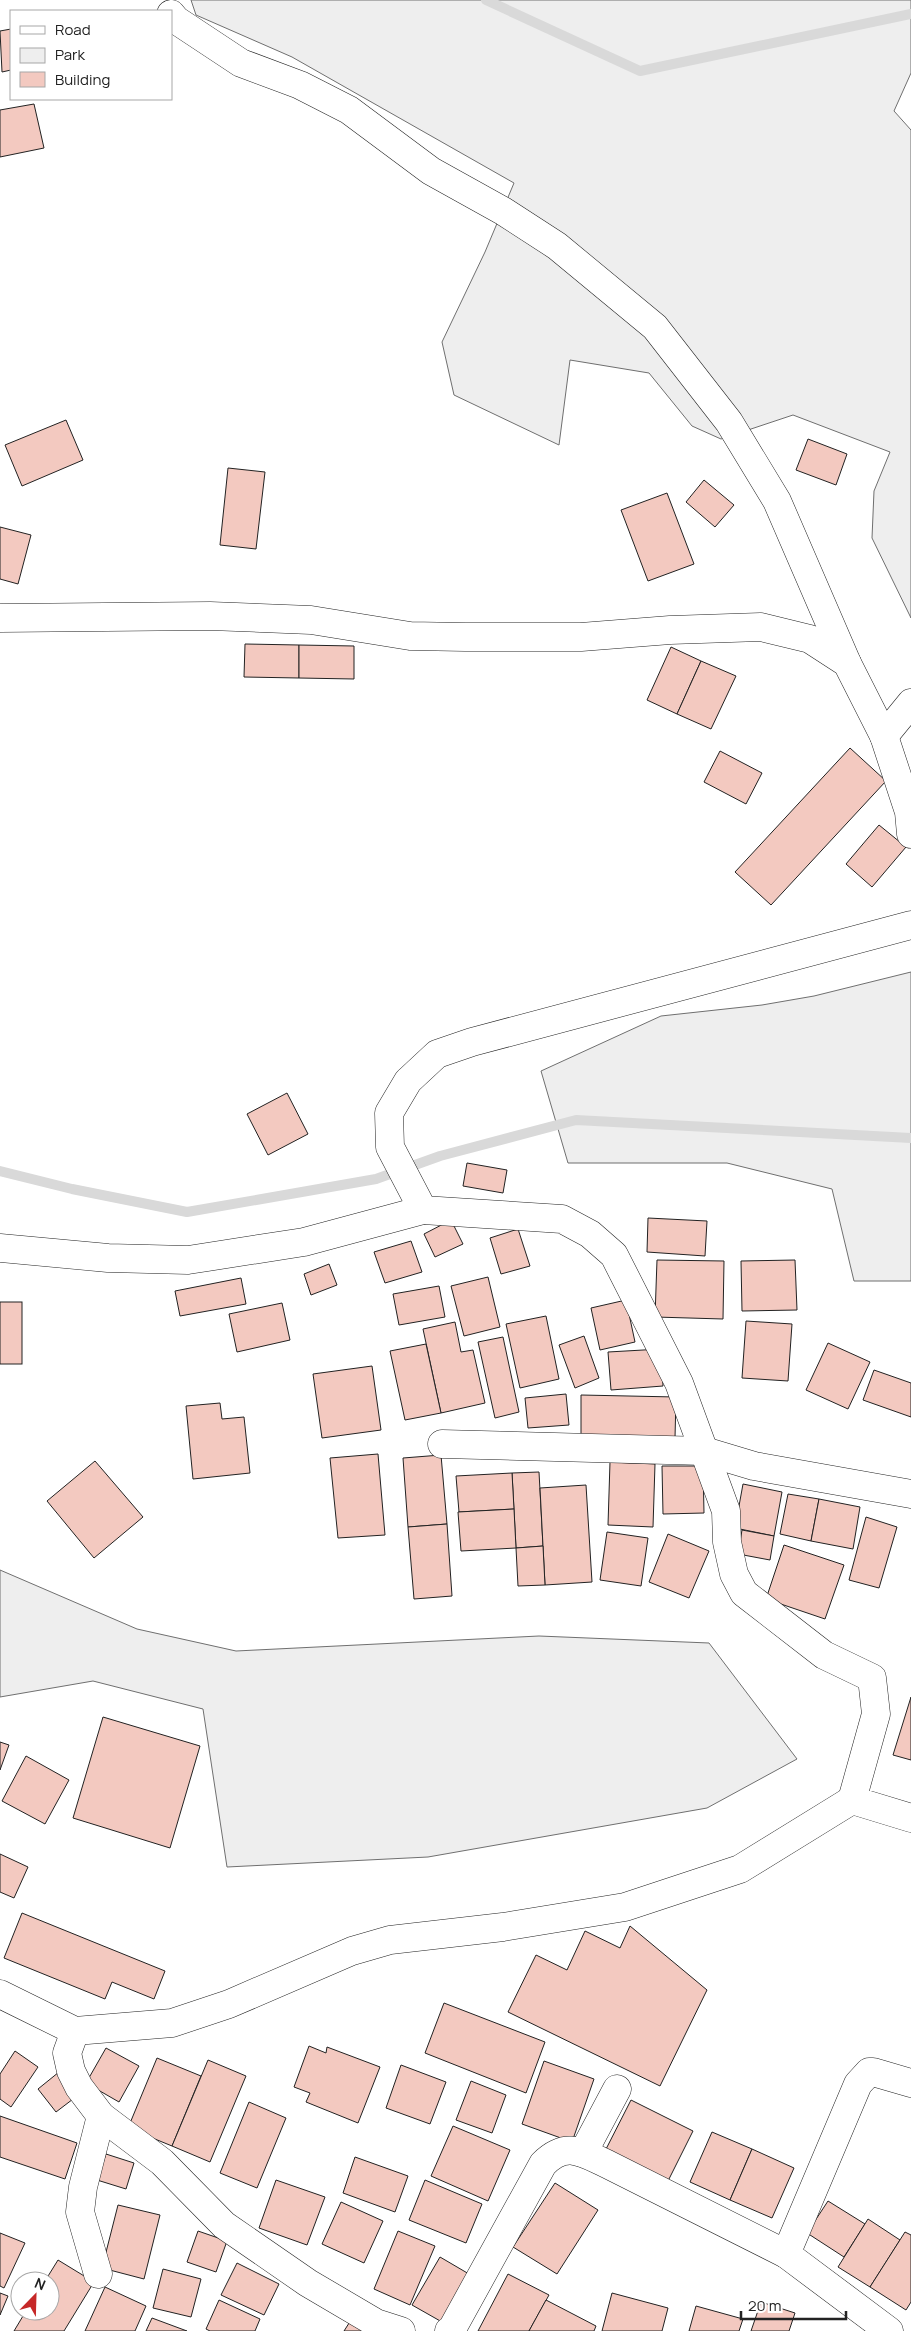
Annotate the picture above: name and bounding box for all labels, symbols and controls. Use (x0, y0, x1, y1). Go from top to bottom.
legend (10, 10, 172, 100)
text: Road (55, 19, 91, 40)
text: Park (55, 44, 85, 65)
text: Building (55, 69, 110, 90)
north arrow (10, 2271, 60, 2321)
text: N (32, 2273, 49, 2294)
scale bar (741, 2288, 846, 2320)
text: 20 m (748, 2295, 781, 2316)

